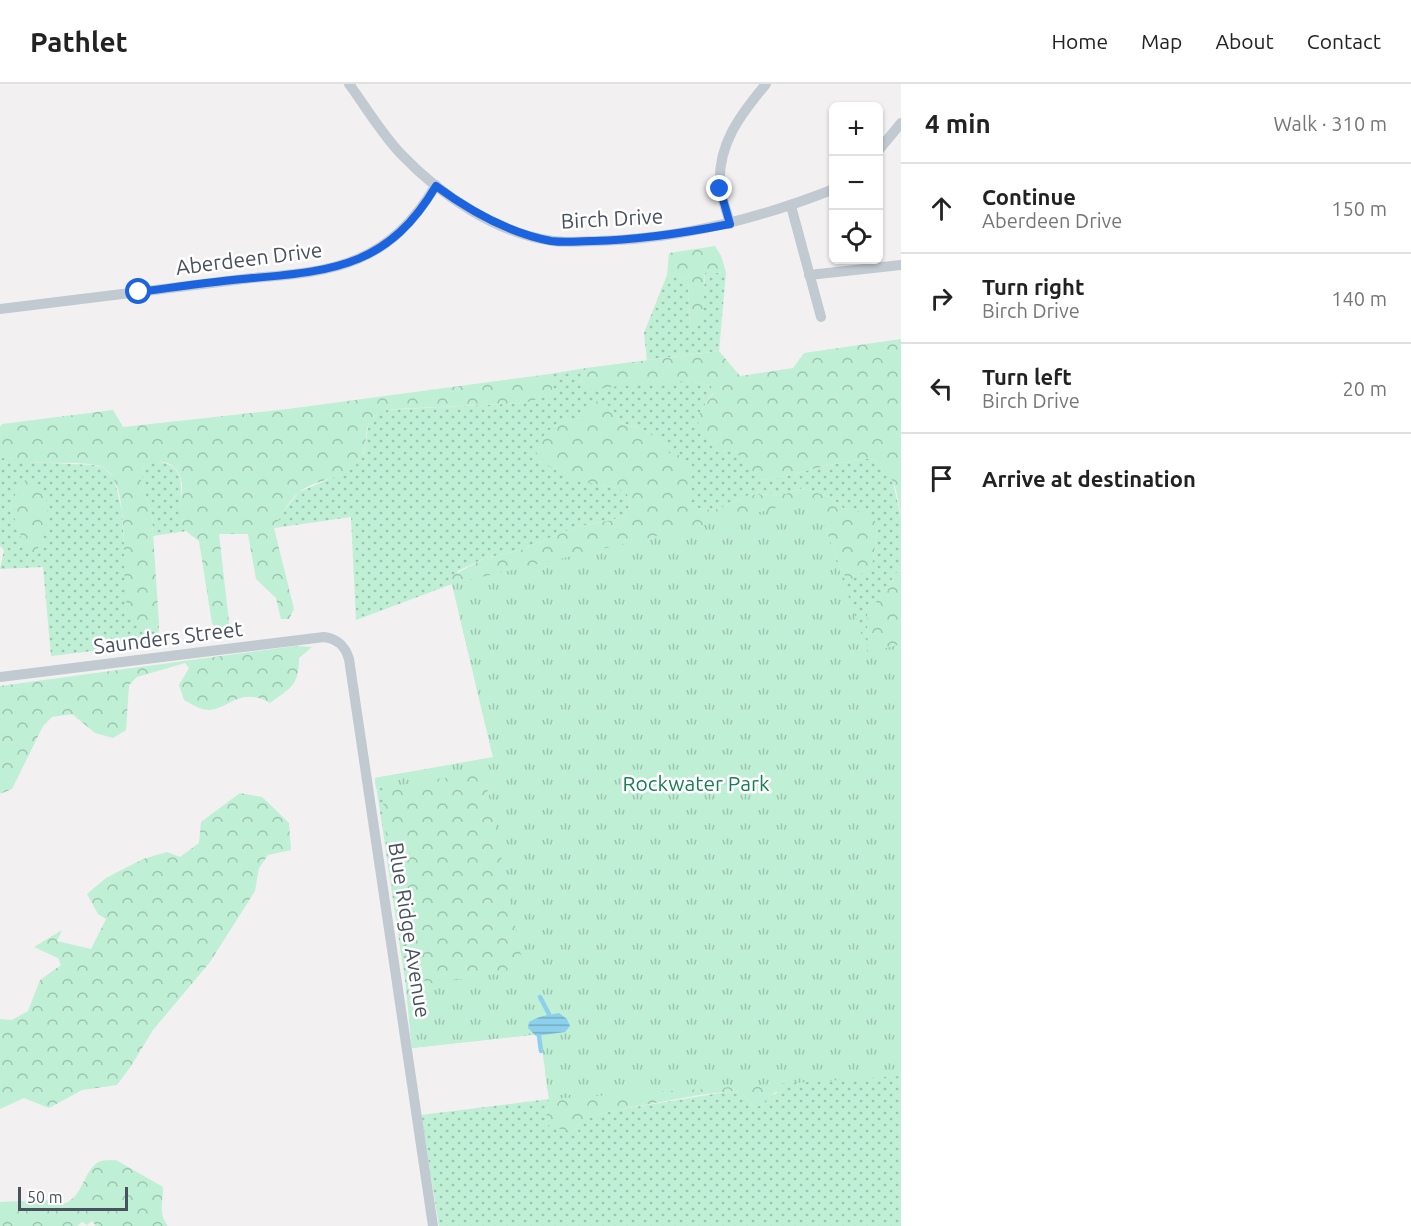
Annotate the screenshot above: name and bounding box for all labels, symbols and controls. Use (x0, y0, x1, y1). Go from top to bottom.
text: Pathlet (30, 26, 128, 57)
text: Home (1051, 29, 1108, 53)
text: Map (1141, 29, 1182, 53)
text: About (1215, 29, 1274, 53)
text: Contact (1307, 29, 1381, 53)
map controls (829, 102, 883, 264)
button: + (829, 102, 883, 156)
text: 4 min (925, 109, 991, 138)
text: Walk · 310 m (1274, 112, 1387, 135)
button: − (829, 156, 883, 210)
route end (706, 175, 732, 201)
text: Continue (982, 184, 1076, 209)
icon: ahead (925, 192, 958, 225)
text: 150 m (1331, 197, 1387, 220)
street label: Birch Drive (560, 203, 664, 233)
text: Aberdeen Drive (982, 209, 1122, 232)
button: locate (829, 210, 883, 264)
street label: Aberdeen Drive (174, 237, 324, 279)
text: Turn right (982, 274, 1084, 299)
route start (125, 278, 151, 304)
icon: right (925, 282, 958, 315)
text: 140 m (1331, 287, 1387, 310)
text: Birch Drive (982, 299, 1080, 322)
text: Turn left (982, 364, 1072, 389)
icon: left (925, 372, 958, 405)
text: 20 m (1343, 377, 1387, 400)
text: Birch Drive (982, 389, 1080, 412)
icon: arrive (925, 462, 958, 495)
text: Arrive at destination (982, 466, 1196, 491)
street label: Saunders Street (92, 616, 244, 658)
park label: Rockwater Park (622, 771, 770, 795)
street label: Blue Ridge Avenue (384, 841, 436, 1019)
scale bar (18, 1184, 128, 1212)
text: 50 m (27, 1188, 63, 1206)

